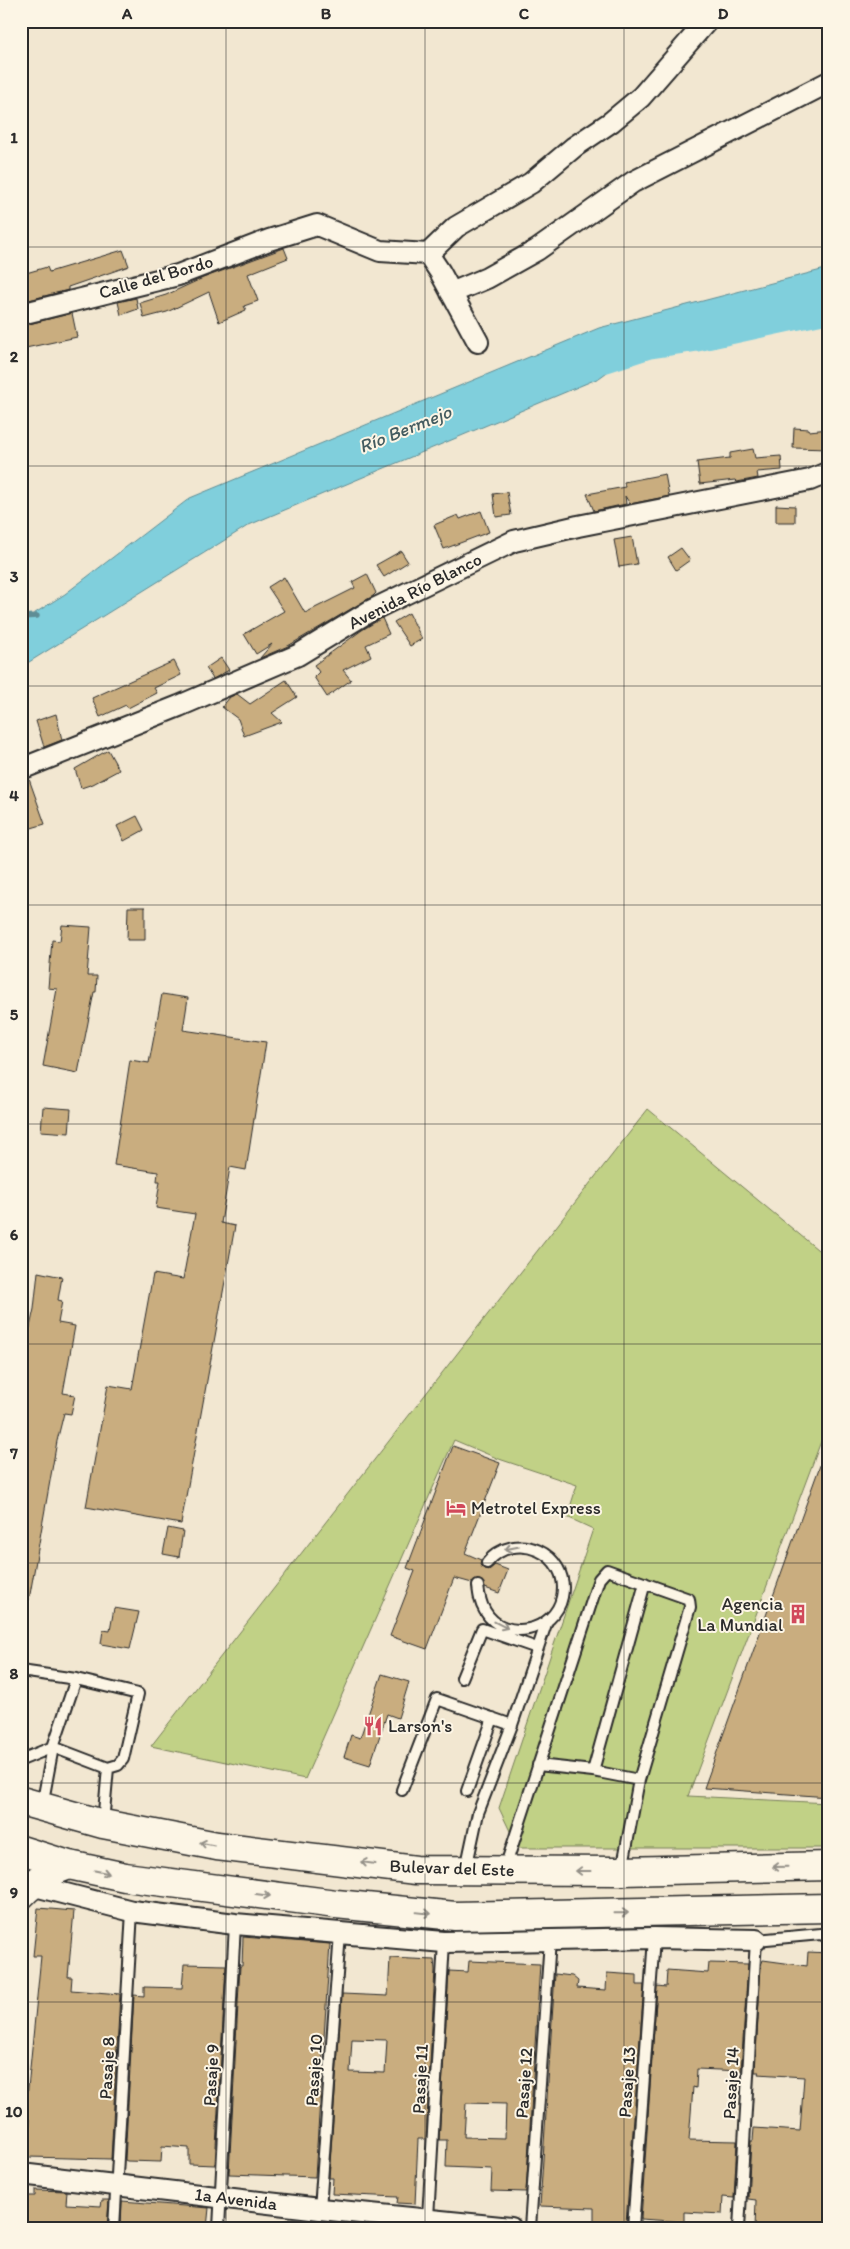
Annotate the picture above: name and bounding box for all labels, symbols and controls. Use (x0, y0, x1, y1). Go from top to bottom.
text: A (121, 4, 133, 23)
text: B (321, 4, 332, 23)
text: C (519, 4, 530, 23)
text: D (718, 4, 729, 23)
text: 1 (10, 128, 18, 147)
street label: Calle del Bordo (96, 250, 216, 304)
text: 2 (10, 347, 19, 366)
water label: Río Bermejo (355, 400, 456, 458)
street label: Avenida Río Blanco (345, 548, 485, 634)
text: 3 (10, 567, 19, 586)
text: 4 (9, 786, 19, 805)
text: 5 (10, 1005, 19, 1024)
text: 6 (10, 1225, 19, 1244)
text: 7 (9, 1444, 18, 1463)
hotel icon: Metrotel Express (445, 1497, 467, 1519)
place label: Metrotel Express (471, 1497, 601, 1519)
one-way arrow (505, 1543, 521, 1553)
place label: Agencia La Mundial (697, 1593, 784, 1636)
building icon: Agencia La Mundial (787, 1603, 809, 1625)
one-way arrow (494, 1620, 509, 1630)
text: 8 (10, 1664, 19, 1683)
restaurant icon: Larson's (362, 1715, 384, 1737)
place label: Larson's (388, 1715, 452, 1737)
one-way arrow (199, 1839, 215, 1849)
street label: Bulevar del Este (389, 1855, 515, 1881)
one-way arrow (360, 1858, 376, 1868)
one-way arrow (772, 1862, 788, 1872)
one-way arrow (575, 1866, 591, 1876)
one-way arrow (93, 1868, 109, 1877)
text: 9 (10, 1883, 18, 1902)
one-way arrow (254, 1890, 270, 1900)
one-way arrow (416, 1908, 432, 1918)
one-way arrow (613, 1908, 629, 1918)
street label: Pasaje 10 (300, 2033, 328, 2107)
street label: Pasaje 8 (94, 2036, 120, 2100)
street label: Pasaje 9 (198, 2043, 224, 2107)
street label: Pasaje 11 (407, 2044, 433, 2114)
street label: Pasaje 13 (614, 2045, 640, 2118)
street label: Pasaje 12 (511, 2046, 537, 2119)
street label: Pasaje 14 (718, 2046, 744, 2120)
text: 10 (5, 2102, 23, 2121)
street label: 1a Avenida (193, 2183, 279, 2215)

